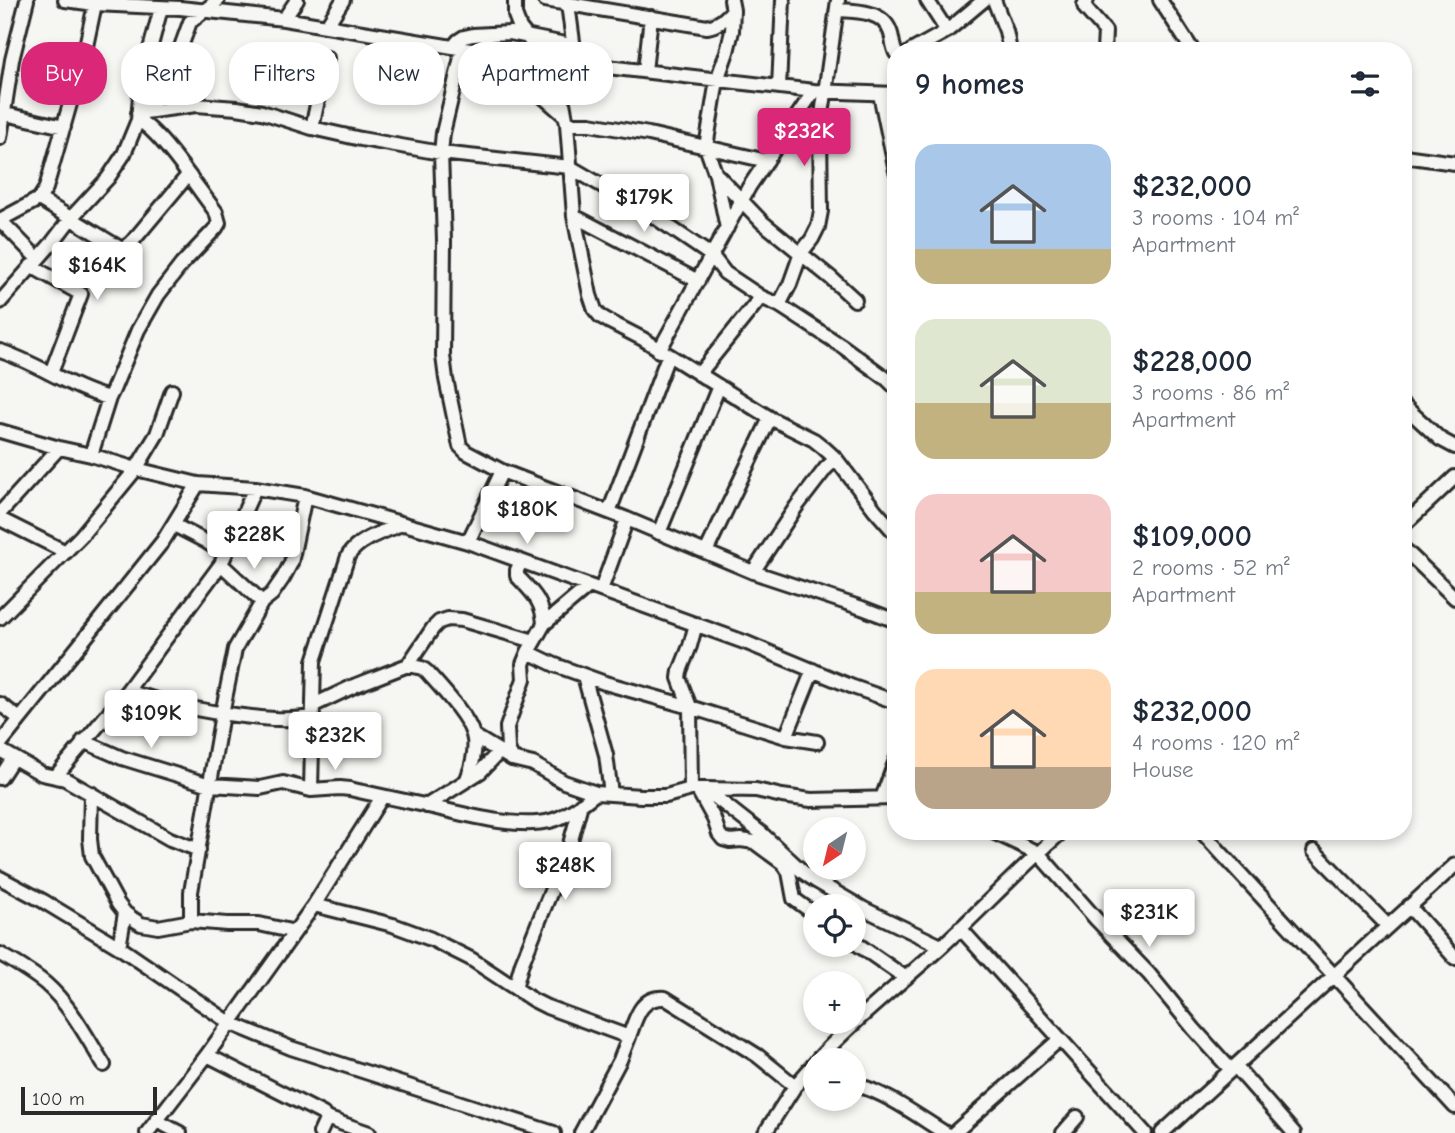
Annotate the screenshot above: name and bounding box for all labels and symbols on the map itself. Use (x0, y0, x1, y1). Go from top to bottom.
pin: $232K (755, 108, 853, 168)
pin: $179K (595, 174, 693, 234)
pin: $164K (48, 243, 146, 302)
pin: $180K (478, 486, 576, 546)
pin: $228K (205, 512, 303, 571)
pin: $109K (102, 690, 200, 750)
pin: $232K (286, 712, 384, 772)
north arrow (803, 817, 866, 880)
pin: $248K (516, 842, 614, 902)
pin: $231K (1100, 890, 1198, 949)
scale bar (21, 1084, 158, 1116)

